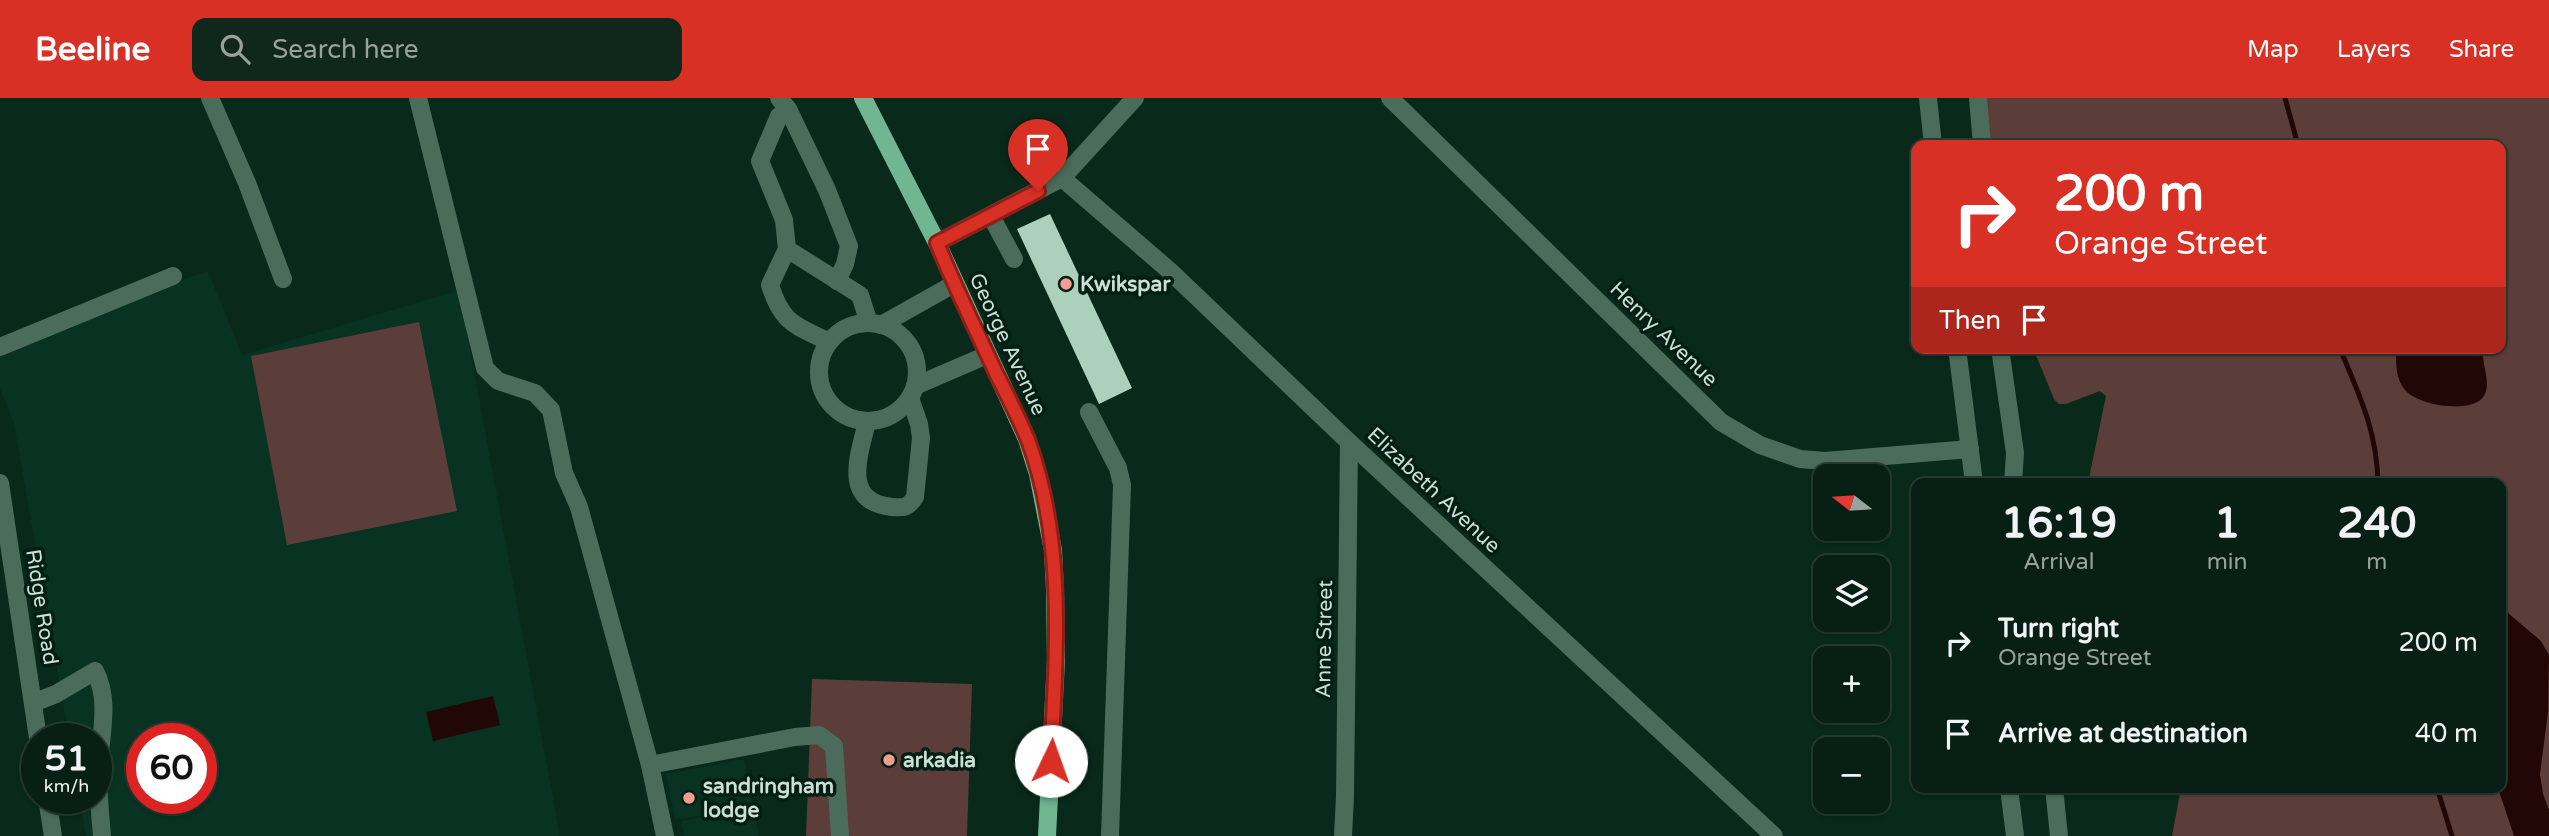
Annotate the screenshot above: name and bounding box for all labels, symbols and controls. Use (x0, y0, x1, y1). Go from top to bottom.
search box (192, 18, 682, 81)
text: Beeline (35, 30, 150, 69)
icon: search (216, 30, 254, 68)
text: Search here (272, 34, 418, 65)
text: Map (2247, 35, 2299, 64)
text: Layers (2337, 35, 2411, 64)
text: Share (2449, 35, 2514, 64)
pin (1008, 119, 1068, 191)
icon: arrive (1019, 130, 1057, 168)
text: 200 m (2054, 165, 2204, 224)
icon: right (1939, 168, 2030, 259)
text: Orange Street (2054, 225, 2268, 263)
street label: George Avenue (964, 269, 1051, 419)
place label: Kwikspar (1080, 272, 1171, 297)
marker: Kwikspar (1058, 276, 1074, 292)
street label: Henry Avenue (1605, 277, 1723, 392)
icon: arrive (2015, 301, 2053, 339)
text: Then (1939, 305, 2001, 336)
street label: Elizabeth Avenue (1362, 422, 1505, 558)
north arrow (1813, 464, 1890, 541)
map controls (1813, 464, 1890, 814)
text: 16:19 (2001, 498, 2117, 549)
text: 1 (2214, 498, 2240, 549)
text: 240 (2337, 498, 2416, 549)
street label: Ridge Road (20, 547, 63, 667)
text: Arrival (2023, 548, 2094, 576)
text: min (2207, 548, 2248, 576)
text: m (2366, 548, 2387, 576)
button: layers (1813, 555, 1890, 632)
street label: Anne Street (1311, 580, 1338, 698)
text: Turn right (1998, 613, 2119, 644)
icon: right (1939, 624, 1977, 662)
text: 200 m (2398, 627, 2478, 658)
text: Orange Street (1998, 644, 2151, 672)
button: + (1813, 646, 1890, 723)
icon: arrive (1939, 715, 1977, 753)
text: Arrive at destination (1998, 718, 2248, 749)
text: 40 m (2415, 718, 2478, 749)
speed limit sign: 60 (126, 723, 217, 814)
position arrow (1014, 724, 1088, 798)
button: − (1813, 737, 1890, 814)
text: 51 (45, 738, 88, 780)
place label: arkadia (903, 748, 976, 773)
marker: arkadia (881, 752, 897, 768)
place label: sandringham lodge (703, 774, 834, 823)
text: km/h (44, 775, 89, 797)
marker: sandringham lodge (681, 790, 697, 806)

